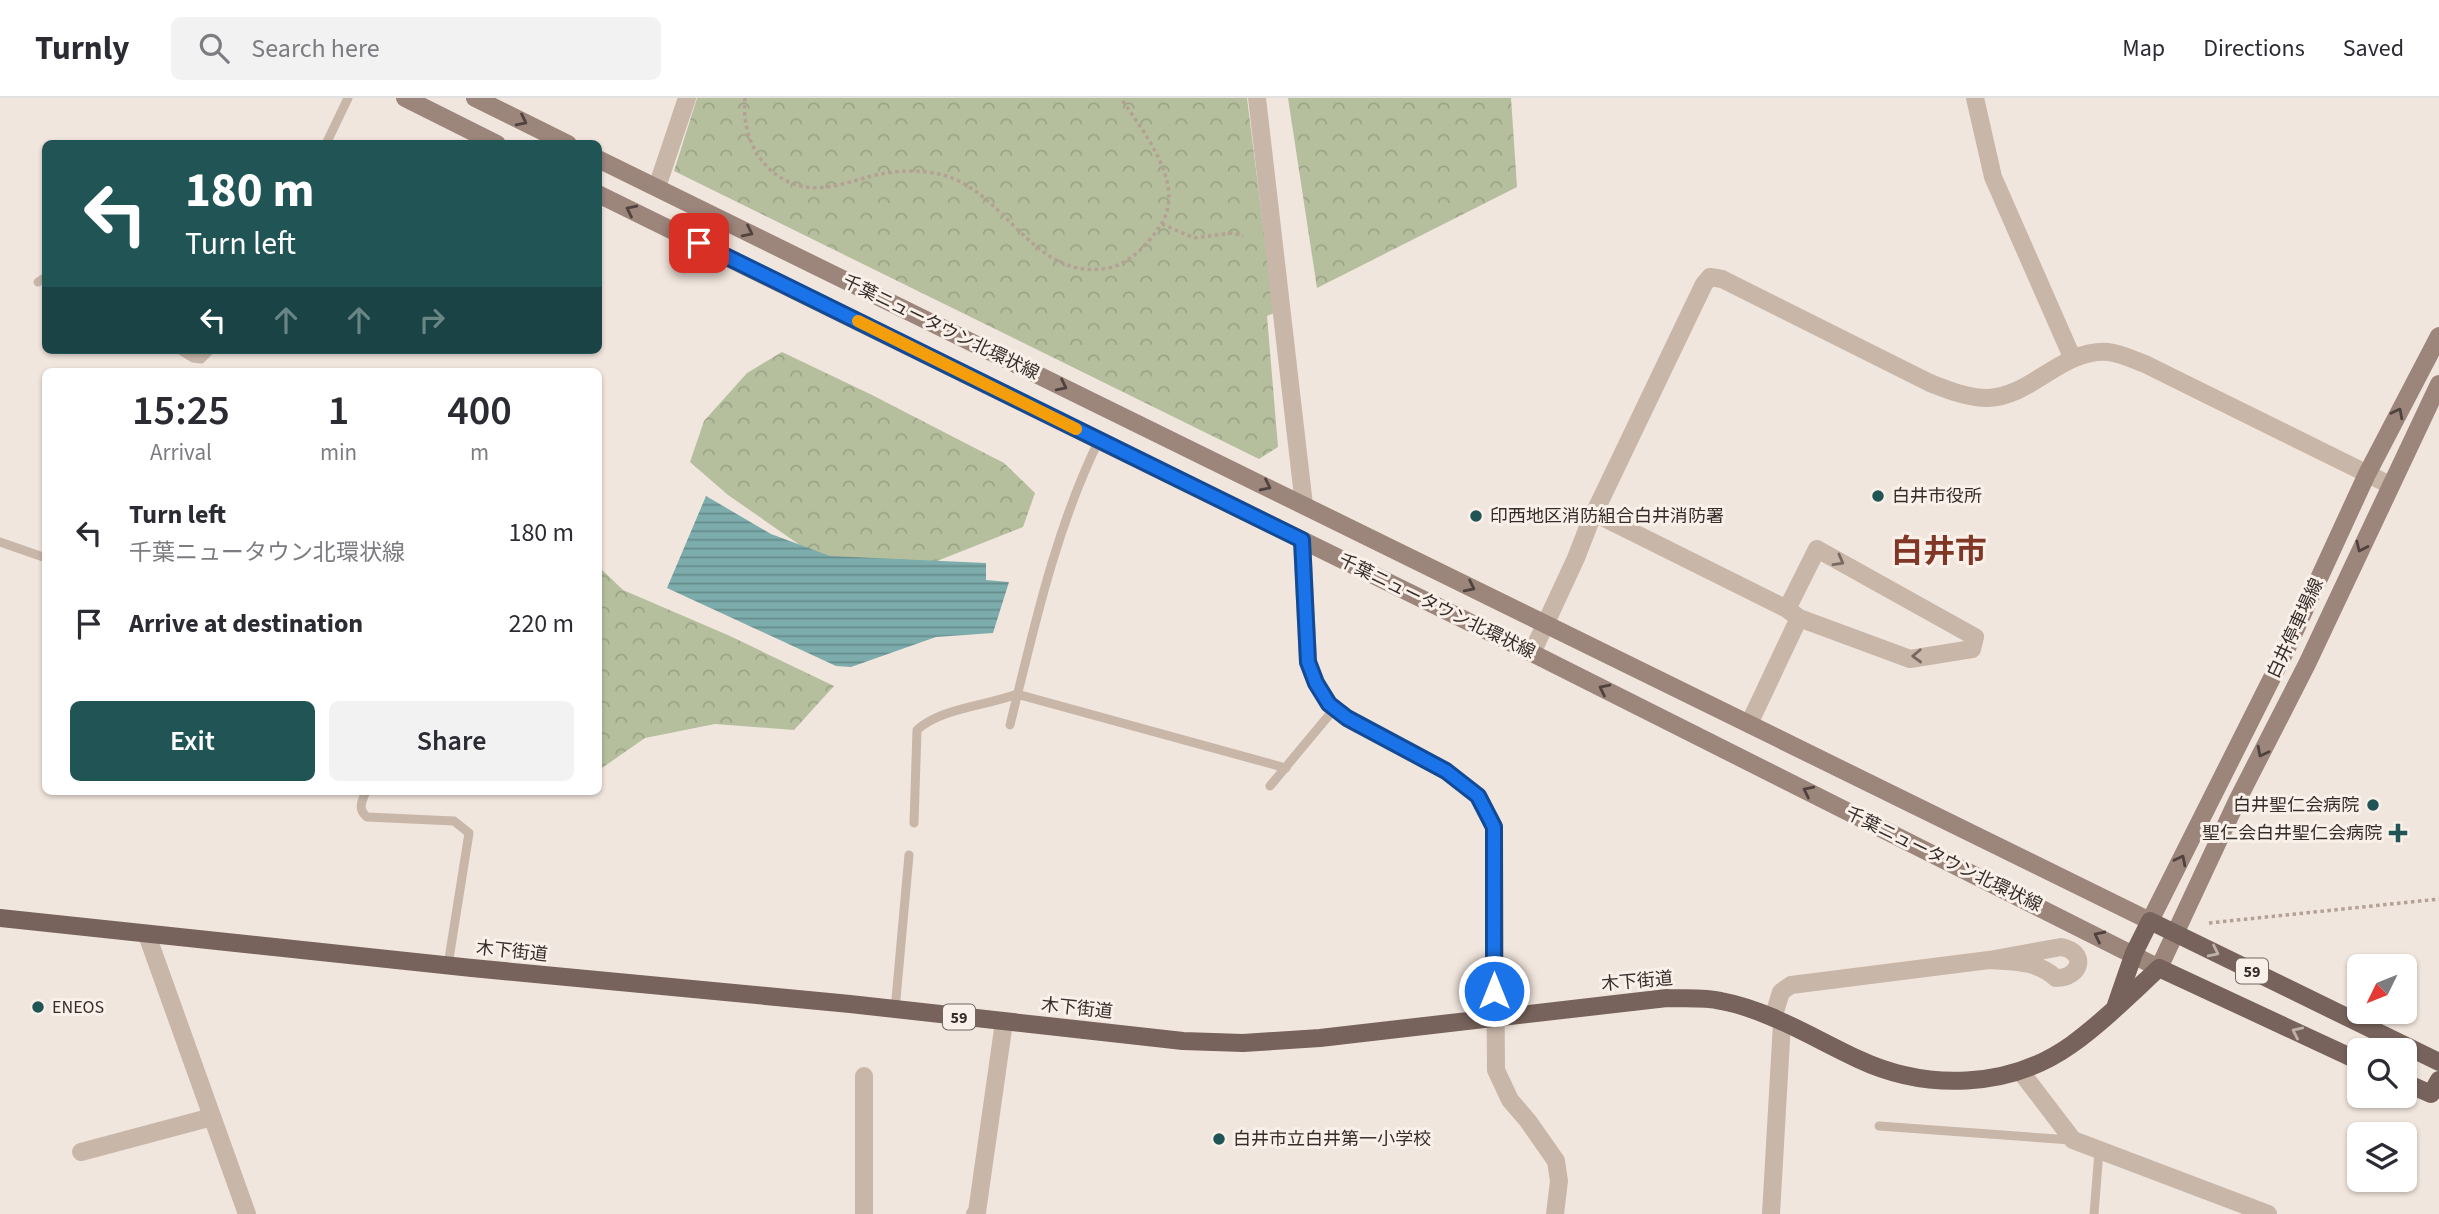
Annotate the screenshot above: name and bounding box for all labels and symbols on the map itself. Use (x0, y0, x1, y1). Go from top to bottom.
one-way arrow (515, 112, 527, 126)
one-way arrow (626, 204, 638, 218)
pin (669, 213, 729, 273)
one-way arrow (741, 223, 753, 237)
street label: 千葉ニュータウン北環状線 (838, 269, 1043, 386)
one-way arrow (1055, 378, 1067, 392)
one-way arrow (2390, 408, 2404, 420)
one-way arrow (1259, 478, 1271, 492)
place label: 白井市役所 (1892, 484, 1982, 509)
marker: 白井市役所 (1870, 488, 1886, 504)
place label: 印西地区消防組合白井消防署 (1490, 504, 1724, 529)
marker: 印西地区消防組合白井消防署 (1468, 508, 1484, 524)
district label: 白井市 (1891, 529, 1987, 575)
one-way arrow (2355, 540, 2369, 552)
street label: 千葉ニュータウン北環状線 (1334, 548, 1539, 665)
one-way arrow (1832, 553, 1844, 567)
street label: 白井停車場線 (2261, 574, 2330, 682)
one-way arrow (1463, 578, 1475, 592)
one-way arrow (1911, 649, 1922, 664)
one-way arrow (1599, 684, 1611, 698)
one-way arrow (2257, 745, 2270, 757)
one-way arrow (1803, 785, 1815, 799)
place label: 白井聖仁会病院 (2233, 793, 2359, 818)
marker: 白井聖仁会病院 (2365, 797, 2381, 813)
street label: 千葉ニュータウン北環状線 (1841, 801, 2046, 918)
place label: 聖仁会白井聖仁会病院 (2202, 821, 2382, 846)
marker: 聖仁会白井聖仁会病院 (2388, 823, 2408, 843)
one-way arrow (2172, 855, 2186, 867)
one-way arrow (2094, 930, 2106, 944)
street label: 木下街道 (475, 935, 549, 968)
one-way arrow (2207, 944, 2219, 958)
position arrow (1457, 954, 1531, 1028)
north arrow (2347, 954, 2417, 1024)
road number: 59 (2236, 958, 2268, 984)
street label: 木下街道 (1600, 966, 1674, 997)
street label: 木下街道 (1040, 992, 1114, 1025)
place label: ENEOS (52, 995, 104, 1020)
marker: ENEOS (30, 999, 46, 1015)
road number: 59 (943, 1004, 975, 1029)
one-way arrow (2292, 1026, 2304, 1040)
place label: 白井市立白井第一小学校 (1233, 1127, 1431, 1152)
marker: 白井市立白井第一小学校 (1211, 1131, 1227, 1147)

